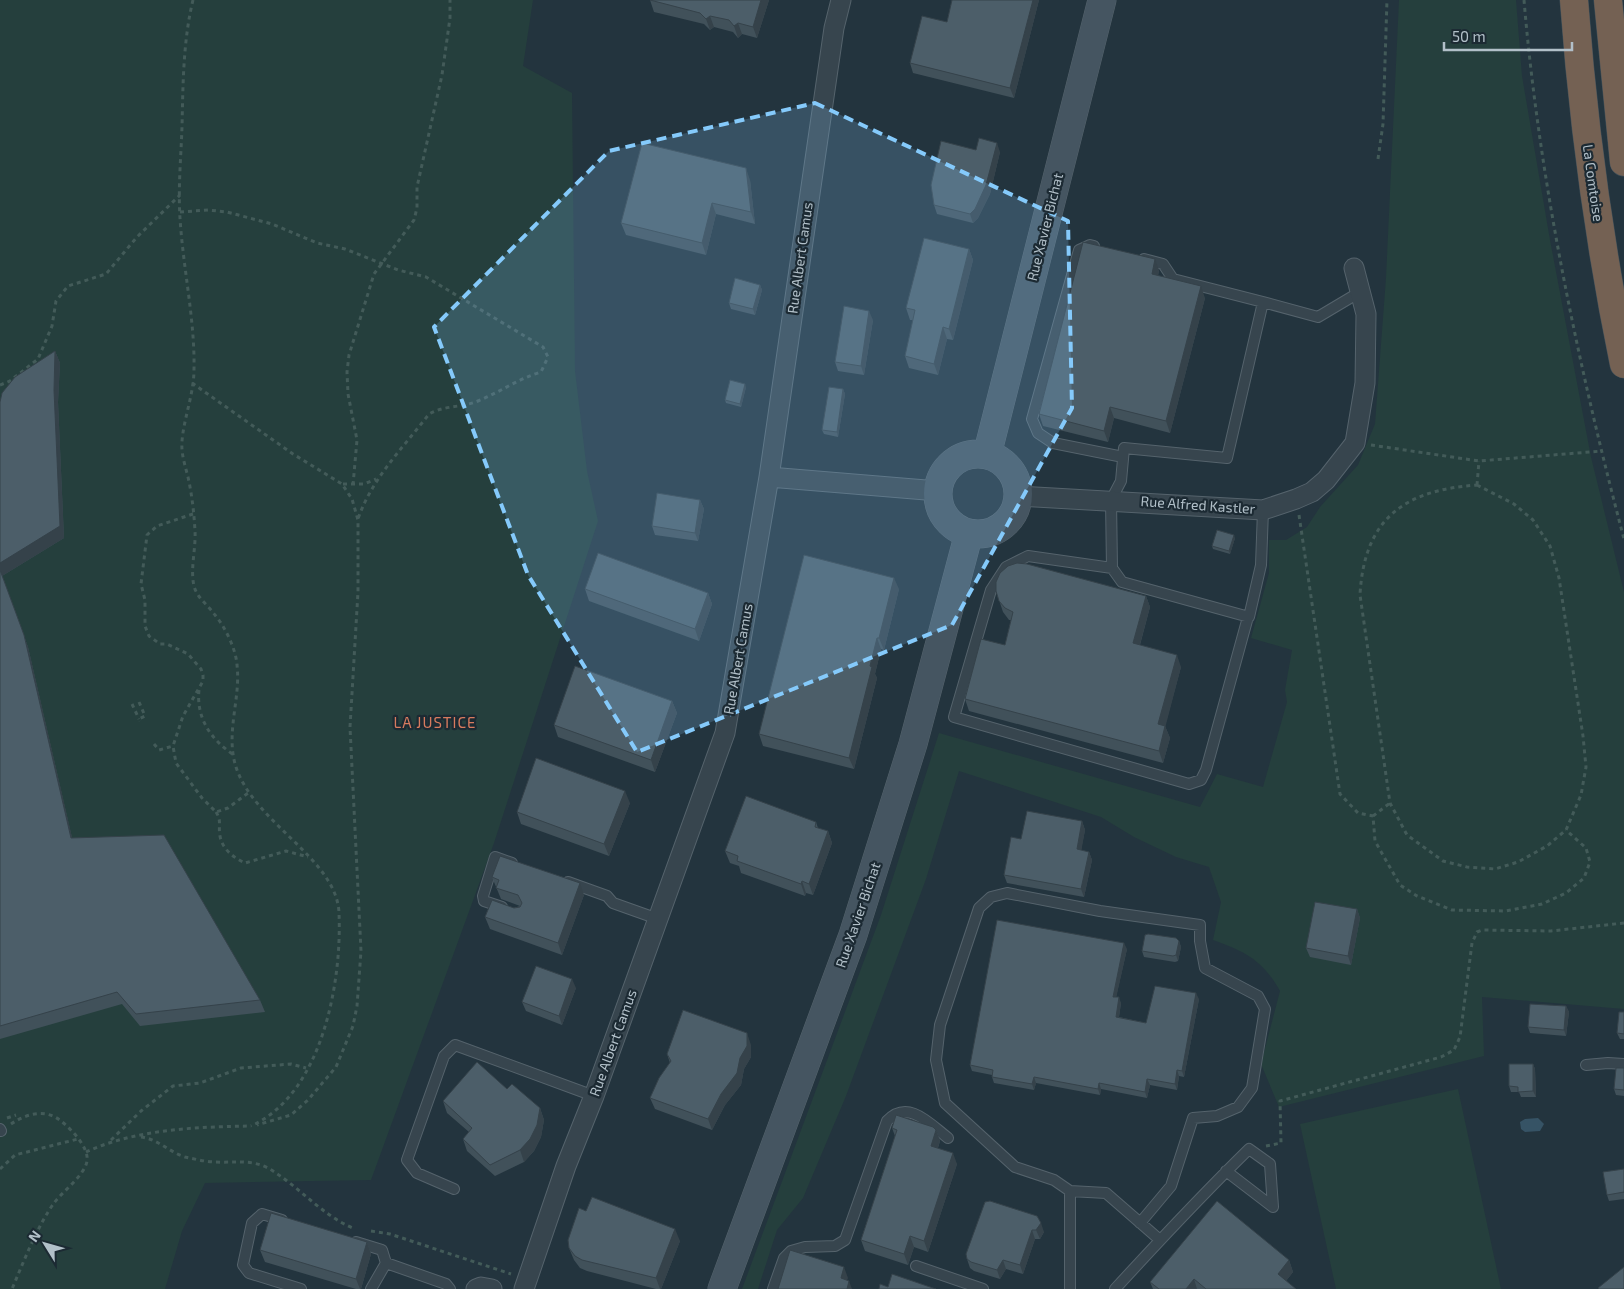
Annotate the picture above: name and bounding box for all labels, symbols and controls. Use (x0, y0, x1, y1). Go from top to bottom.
scale bar (1444, 20, 1572, 52)
text: 50 m (1452, 27, 1486, 45)
street label: La Comtoise (1580, 143, 1607, 223)
street label: Rue Xavier Bichat (1023, 171, 1066, 283)
street label: Rue Albert Camus (783, 201, 816, 315)
street label: Rue Alfred Kastler (1140, 492, 1256, 517)
street label: Rue Albert Camus (719, 602, 756, 716)
district label: LA JUSTICE (394, 713, 476, 731)
street label: Rue Xavier Bichat (832, 860, 884, 970)
street label: Rue Albert Camus (585, 987, 640, 1099)
north arrow (20, 1219, 70, 1269)
text: N (24, 1227, 44, 1245)

